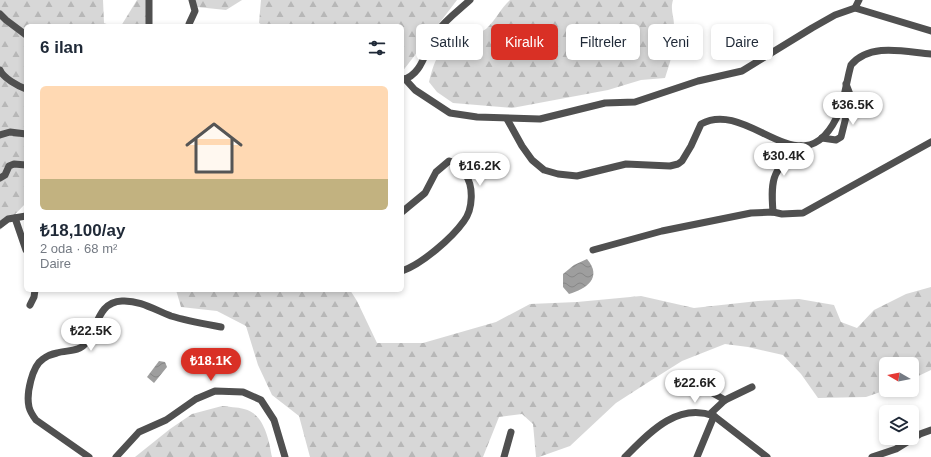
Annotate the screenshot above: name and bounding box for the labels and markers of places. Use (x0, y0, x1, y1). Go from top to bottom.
pin: ₺36.5K (820, 92, 886, 126)
pin: ₺30.4K (751, 143, 817, 177)
pin: ₺16.2K (447, 153, 513, 187)
pin: ₺22.5K (58, 318, 124, 352)
pin: ₺18.1K (178, 348, 244, 382)
pin: ₺22.6K (662, 370, 728, 404)

